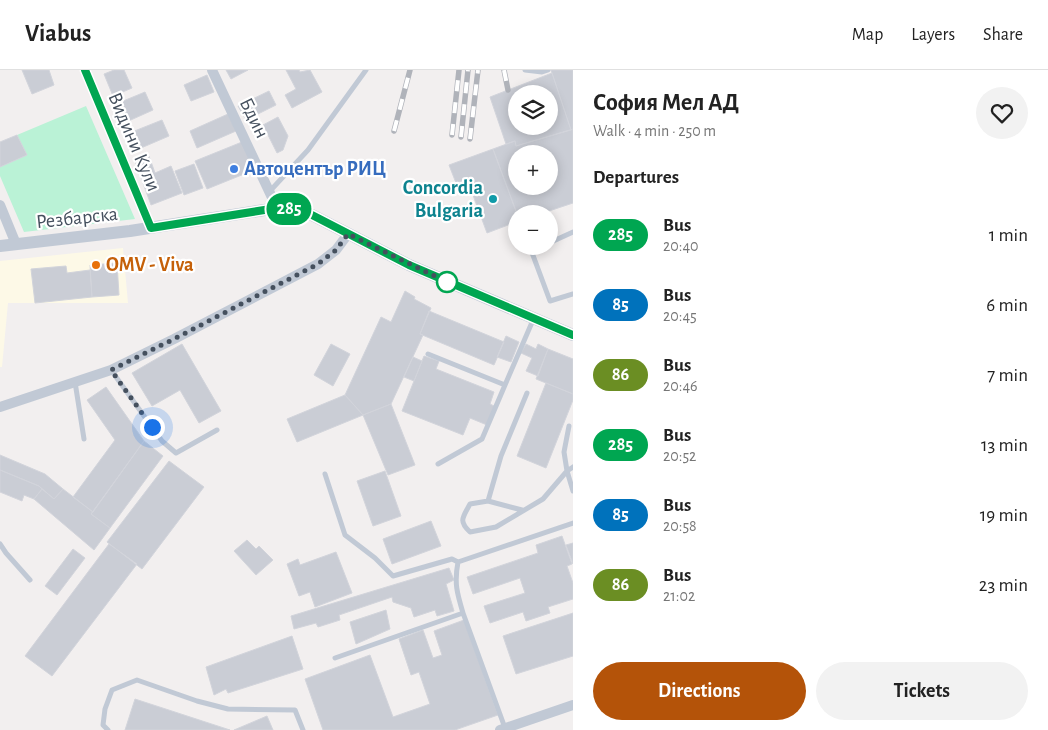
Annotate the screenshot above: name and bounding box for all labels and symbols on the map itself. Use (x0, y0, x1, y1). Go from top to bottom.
street label: Видини Кули (104, 90, 164, 194)
street label: Бдин (236, 95, 272, 141)
place label: Автоцентър РИЦ (244, 159, 386, 179)
marker: Автоцентър РИЦ (228, 163, 240, 175)
place label: Concordia Bulgaria (403, 178, 483, 221)
line badge: 285 (260, 193, 318, 225)
marker: Concordia Bulgaria (487, 193, 499, 205)
street label: Резбарска (35, 204, 119, 232)
place label: OMV - Viva (106, 255, 194, 275)
marker: OMV - Viva (90, 259, 102, 271)
unlabelled marker (436, 271, 458, 293)
your location (140, 415, 165, 440)

